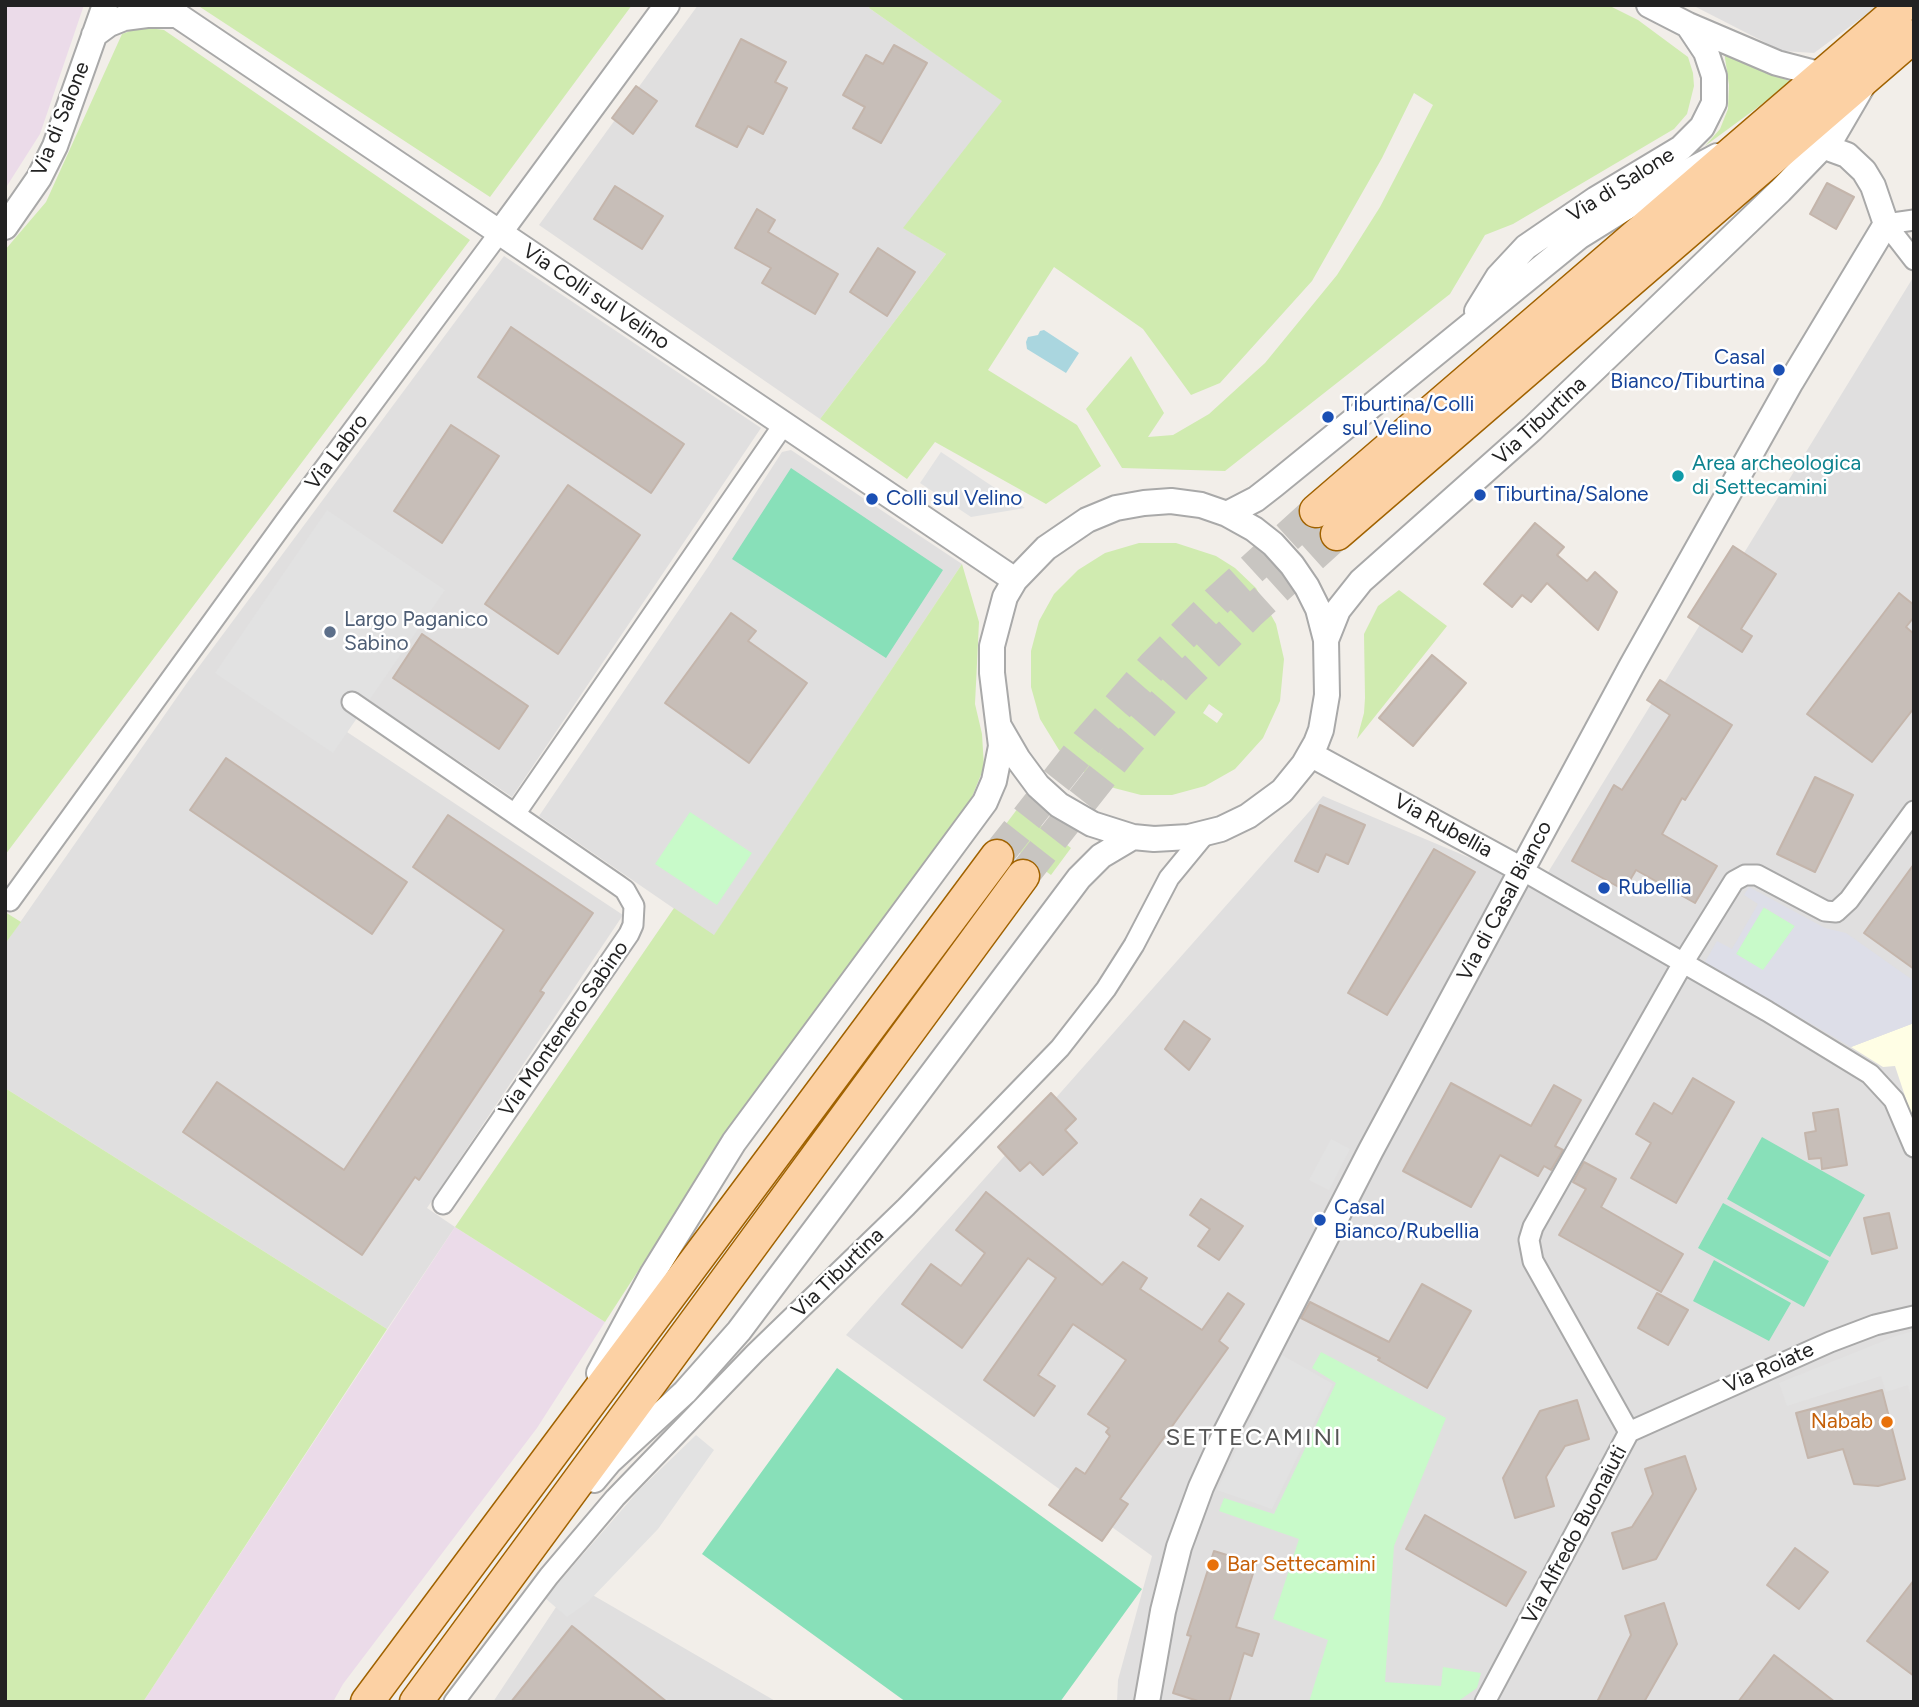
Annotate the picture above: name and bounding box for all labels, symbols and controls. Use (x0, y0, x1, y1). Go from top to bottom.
street label: Via di Salone (27, 58, 95, 180)
street label: Via di Salone (1563, 142, 1679, 228)
street label: Via Colli sul Velino (518, 239, 674, 355)
place label: Casal Bianco/Tiburtina (1610, 345, 1765, 395)
marker: Casal Bianco/Tiburtina (1771, 362, 1787, 378)
street label: Via Tiburtina (1488, 371, 1592, 471)
place label: Tiburtina/Colli sul Velino (1342, 392, 1474, 442)
street label: Via Labro (300, 409, 374, 495)
marker: Tiburtina/Colli sul Velino (1320, 409, 1336, 425)
place label: Area archeologica di Settecamini (1692, 451, 1861, 501)
marker: Area archeologica di Settecamini (1670, 468, 1686, 484)
place label: Tiburtina/Salone (1494, 482, 1649, 508)
place label: Colli sul Velino (886, 486, 1022, 512)
marker: Tiburtina/Salone (1472, 487, 1488, 503)
marker: Colli sul Velino (864, 491, 880, 507)
place label: Largo Paganico Sabino (344, 607, 488, 657)
marker: Largo Paganico Sabino (322, 624, 338, 640)
street label: Via Rubellia (1389, 789, 1497, 863)
street label: Via di Casal Bianco (1452, 817, 1558, 985)
place label: Rubellia (1618, 875, 1691, 901)
marker: Rubellia (1596, 880, 1612, 896)
street label: Via Montenero Sabino (494, 936, 634, 1122)
place label: Casal Bianco/Rubellia (1334, 1195, 1479, 1245)
marker: Casal Bianco/Rubellia (1312, 1212, 1328, 1228)
street label: Via Tiburtina (787, 1223, 889, 1323)
street label: Via Roiate (1720, 1337, 1818, 1399)
place label: Nabab (1811, 1409, 1873, 1435)
marker: Nabab (1879, 1414, 1895, 1430)
district label: SETTECAMINI (1167, 1424, 1341, 1452)
street label: Via Alfredo Buonaiuti (1517, 1441, 1633, 1629)
place label: Bar Settecamini (1227, 1552, 1376, 1578)
marker: Bar Settecamini (1205, 1557, 1221, 1573)

